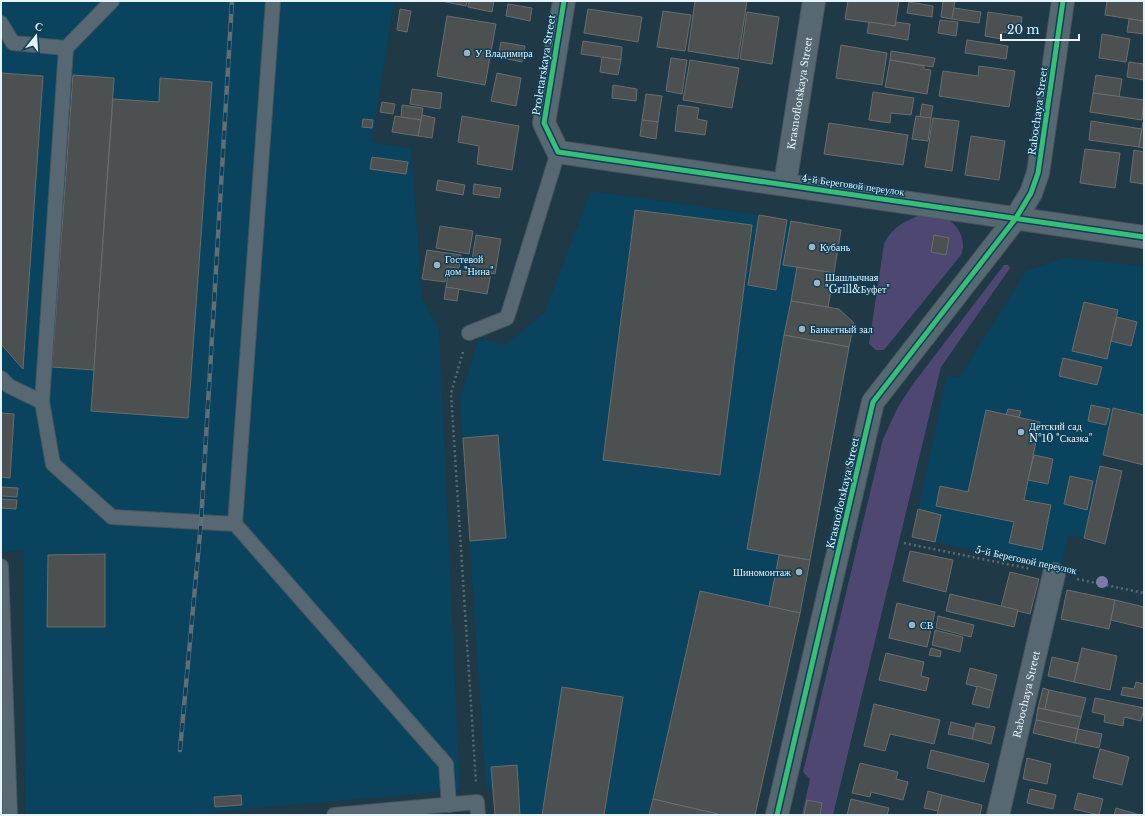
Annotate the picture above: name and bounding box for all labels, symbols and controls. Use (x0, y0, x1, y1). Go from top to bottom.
street label: Proletarskaya Street (530, 13, 558, 116)
north arrow (16, 16, 56, 56)
scale bar (1001, 16, 1079, 42)
text: С (33, 19, 45, 34)
text: 20 m (1007, 22, 1039, 37)
street label: Krasnoflotskaya Street (784, 36, 815, 150)
place label: У Владимира (475, 47, 533, 60)
marker: У Владимира (462, 48, 472, 58)
street label: Rabochaya Street (1025, 66, 1051, 156)
street label: 4-й Береговой переулок (801, 171, 905, 199)
place label: Кубань (820, 241, 851, 254)
marker: Кубань (807, 242, 817, 252)
place label: Гостевой дом "Нина" (445, 253, 494, 278)
marker: Гостевой дом "Нина" (432, 260, 442, 270)
place label: Шашлычная "Grill&Буфет" (825, 271, 890, 296)
marker: Шашлычная "Grill&Буфет" (812, 278, 822, 288)
place label: Банкетный зал (810, 323, 873, 336)
marker: Банкетный зал (797, 324, 807, 334)
place label: Детский сад №10 "Сказка" (1029, 420, 1093, 445)
marker: Детский сад №10 "Сказка" (1016, 427, 1026, 437)
street label: Krasnoflotskaya Street (824, 436, 862, 550)
street label: 5-й Береговой переулок (974, 543, 1078, 577)
place label: Шиномонтаж (733, 566, 791, 579)
marker: Шиномонтаж (794, 567, 804, 577)
place label: СВ (920, 619, 934, 632)
marker: СВ (907, 620, 917, 630)
street label: Rabochaya Street (1010, 649, 1043, 739)

